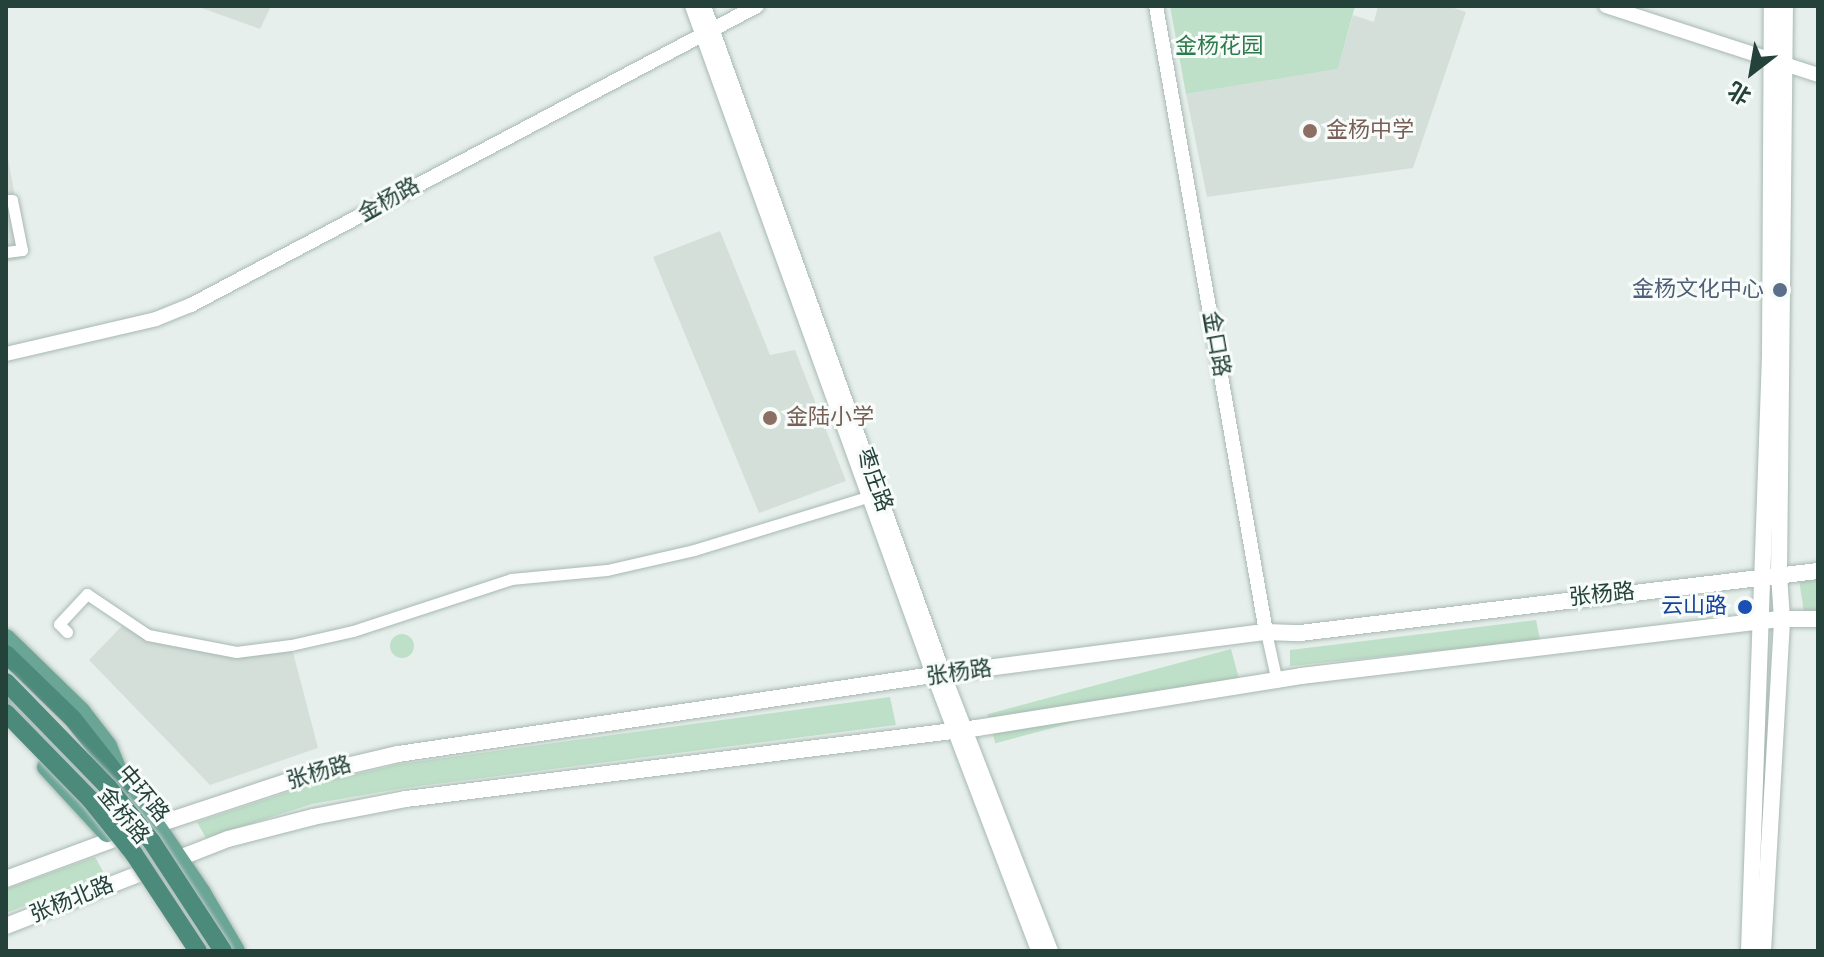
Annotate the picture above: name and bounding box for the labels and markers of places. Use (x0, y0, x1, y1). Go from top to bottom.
place label: 金杨中学 (1326, 118, 1414, 144)
marker: 金杨中学 (1301, 122, 1319, 140)
place label: 金杨文化中心 (1632, 277, 1764, 303)
marker: 金杨文化中心 (1771, 281, 1789, 299)
place label: 金陆小学 (786, 405, 874, 431)
marker: 金陆小学 (761, 409, 779, 427)
place label: 云山路 (1661, 594, 1727, 620)
marker: 云山路 (1734, 596, 1756, 618)

